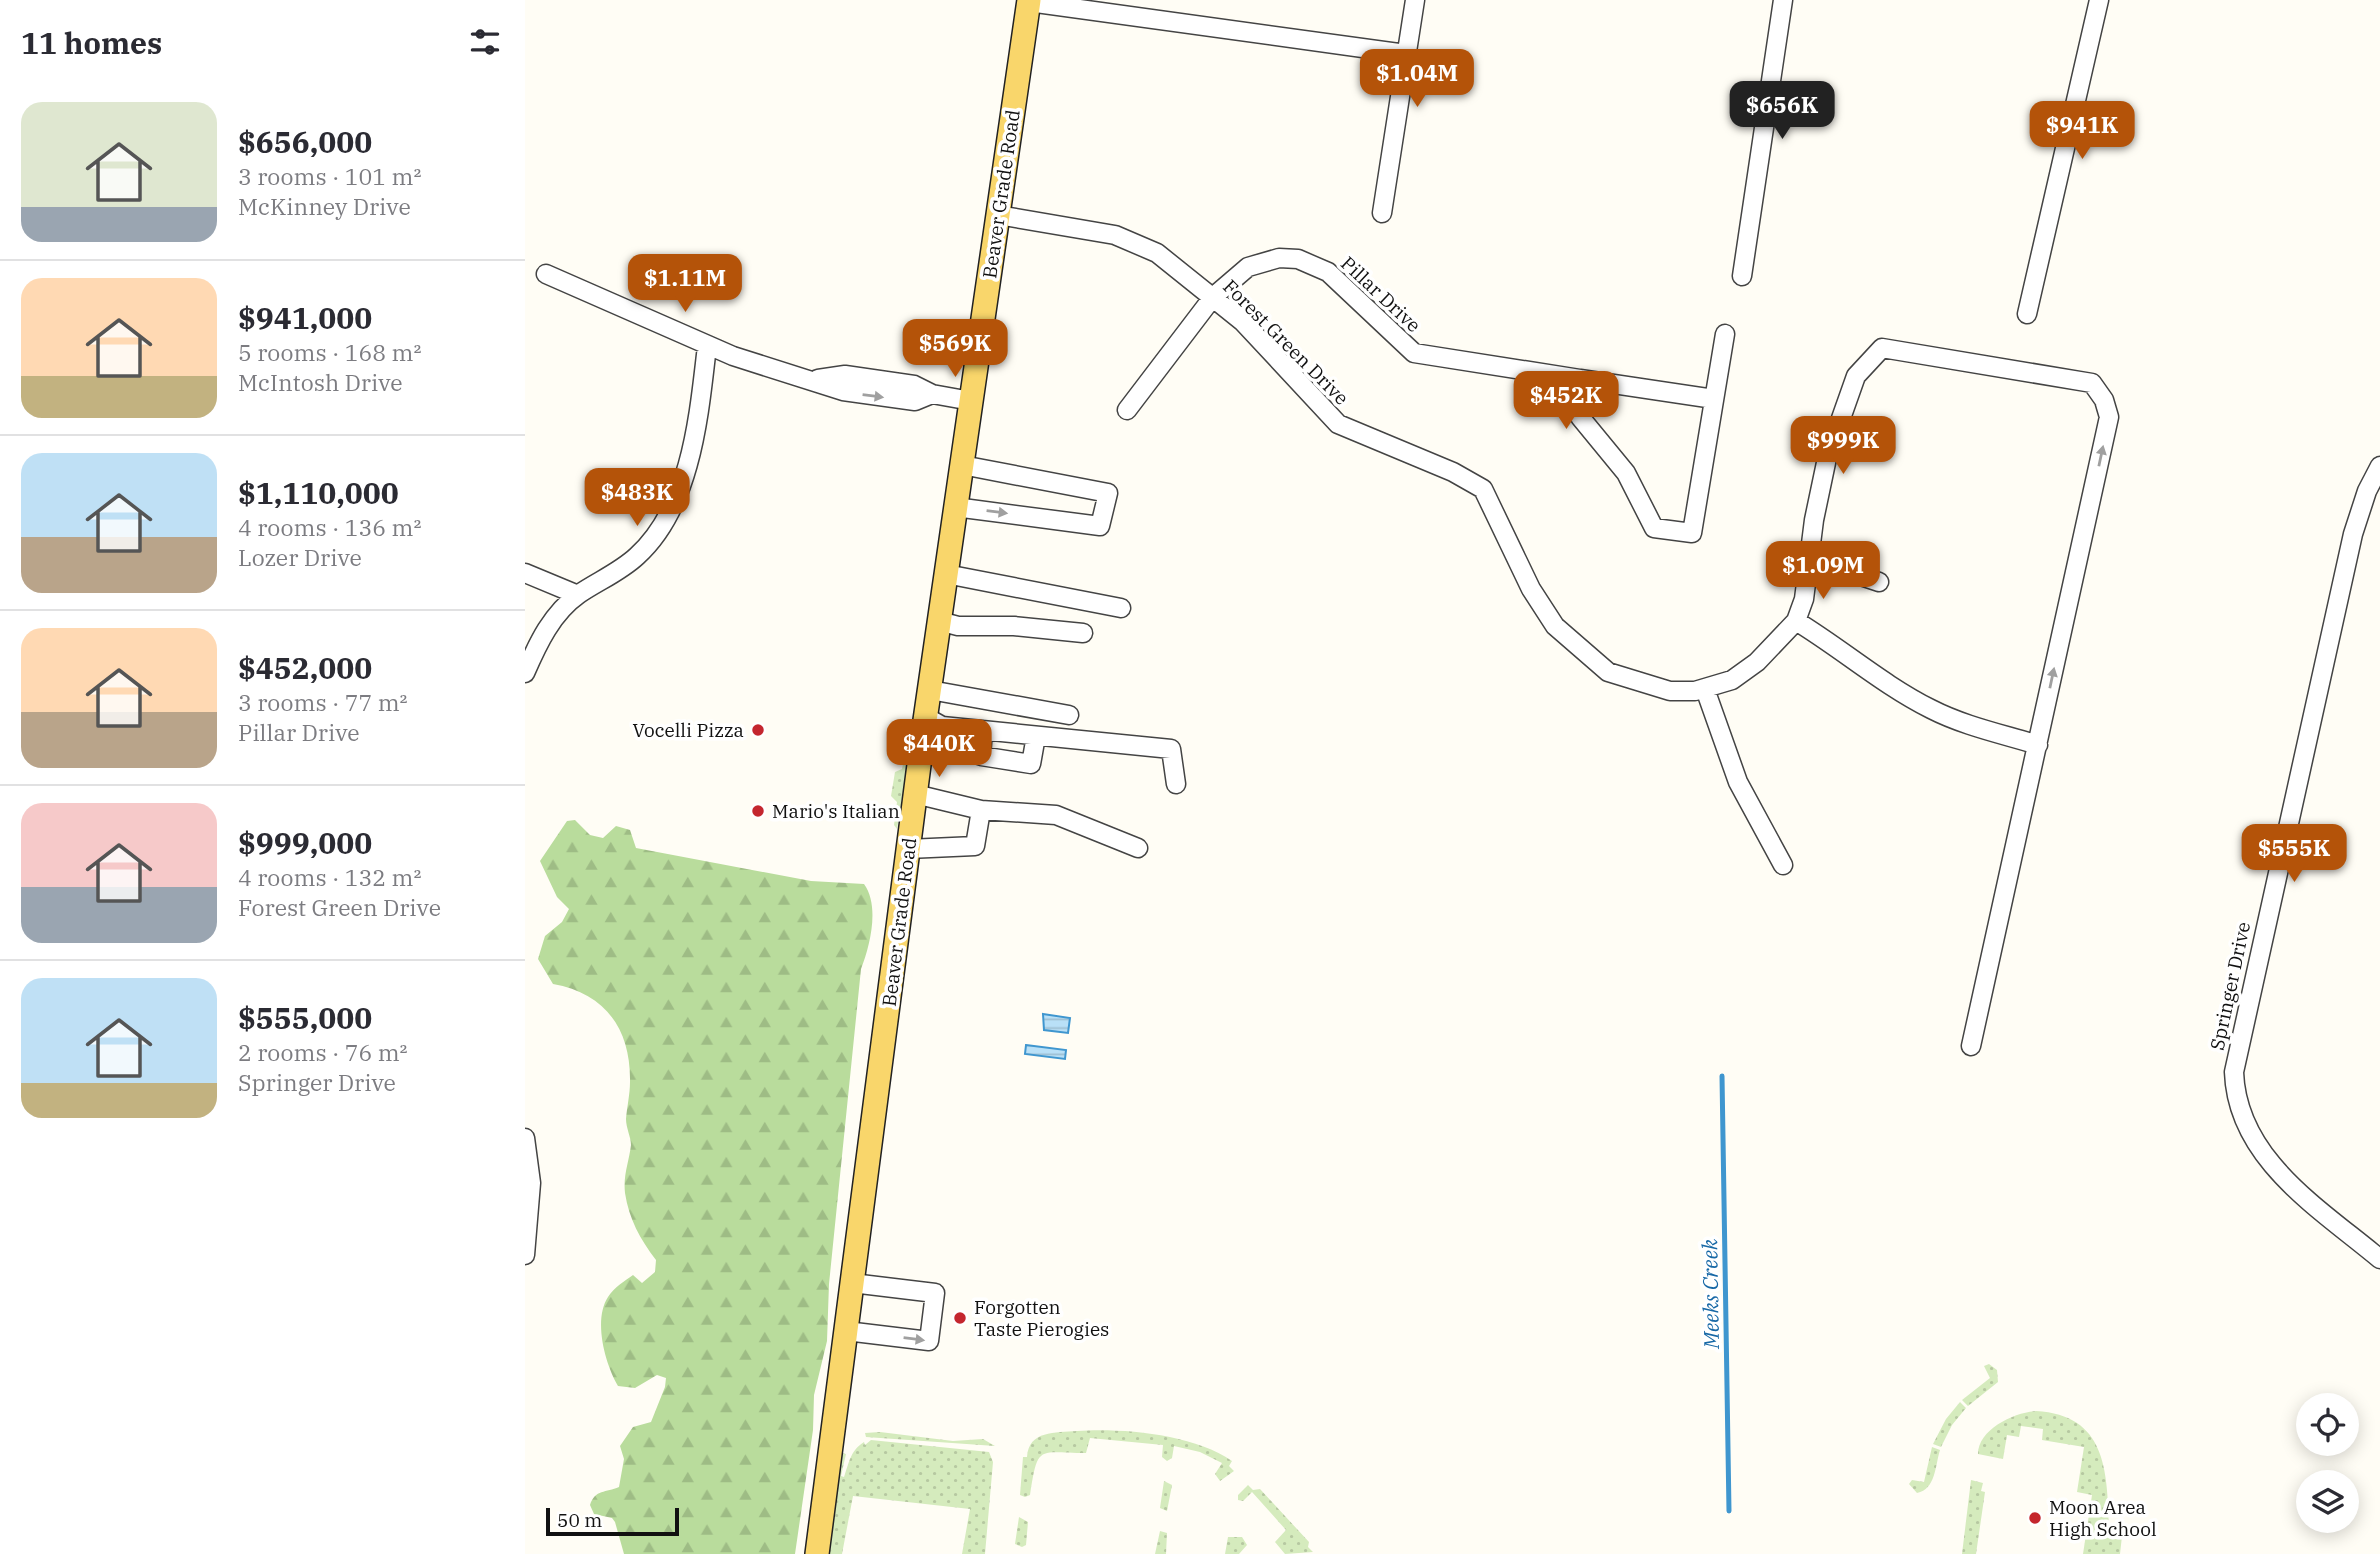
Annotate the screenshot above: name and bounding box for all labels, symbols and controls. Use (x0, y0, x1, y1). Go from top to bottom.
text: 11 homes (21, 23, 162, 62)
icon: filters (466, 23, 504, 61)
pin: $1.04M (1360, 50, 1474, 109)
text: $1.04M (1376, 57, 1458, 87)
pin: $656K (1733, 82, 1831, 141)
text: $656K (1746, 89, 1818, 119)
pin: $941K (2033, 102, 2131, 161)
street label: Beaver Grade Road (977, 108, 1025, 280)
text: $941K (2046, 109, 2118, 139)
text: $656,000 (238, 122, 372, 161)
icon: home (77, 130, 161, 214)
text: 3 rooms · 101 m² (238, 161, 421, 191)
text: McKinney Drive (238, 191, 411, 221)
street label: Pillar Drive (1336, 251, 1426, 337)
pin: $1.11M (628, 254, 742, 314)
text: $1.11M (644, 262, 726, 292)
street label: Forest Green Drive (1218, 274, 1354, 410)
text: $941,000 (238, 298, 372, 337)
icon: home (77, 306, 161, 390)
pin: $569K (906, 320, 1004, 379)
text: $569K (919, 327, 991, 357)
text: 5 rooms · 168 m² (238, 337, 421, 367)
text: McIntosh Drive (238, 367, 403, 397)
pin: $452K (1517, 372, 1615, 431)
text: $452K (1530, 379, 1602, 409)
one-way arrow (862, 390, 884, 401)
pin: $999K (1794, 416, 1892, 476)
text: $999K (1807, 424, 1879, 454)
one-way arrow (2095, 445, 2106, 467)
pin: $483K (588, 468, 686, 528)
text: $1,110,000 (238, 473, 399, 512)
text: $483K (601, 476, 673, 506)
icon: home (77, 481, 161, 565)
one-way arrow (987, 507, 1009, 518)
text: 4 rooms · 136 m² (238, 512, 421, 542)
text: Lozer Drive (238, 542, 362, 572)
pin: $1.09M (1766, 542, 1880, 601)
text: $1.09M (1782, 549, 1864, 579)
text: $452,000 (238, 648, 372, 687)
icon: home (77, 656, 161, 740)
one-way arrow (2047, 667, 2058, 689)
text: 3 rooms · 77 m² (238, 687, 408, 717)
text: Pillar Drive (238, 717, 360, 747)
place label: Vocelli Pizza (632, 718, 744, 742)
pin: $440K (890, 720, 988, 779)
marker: Vocelli Pizza (750, 722, 766, 738)
text: $440K (903, 727, 975, 757)
place label: Mario's Italian (772, 799, 900, 823)
marker: Mario's Italian (750, 803, 766, 819)
text: $999,000 (238, 823, 372, 862)
pin: $555K (2245, 824, 2343, 884)
icon: home (77, 831, 161, 915)
text: $555K (2258, 832, 2330, 862)
street label: Beaver Grade Road (877, 836, 921, 1008)
text: 4 rooms · 132 m² (238, 862, 421, 892)
text: Forest Green Drive (238, 892, 441, 922)
street label: Springer Drive (2205, 920, 2255, 1052)
text: $555,000 (238, 998, 372, 1037)
icon: home (77, 1006, 161, 1090)
text: 2 rooms · 76 m² (238, 1037, 408, 1067)
text: Springer Drive (238, 1067, 396, 1097)
water label: Meeks Creek (1695, 1238, 1725, 1350)
place label: Forgotten Taste Pierogies (974, 1295, 1109, 1341)
marker: Forgotten Taste Pierogies (952, 1310, 968, 1326)
one-way arrow (903, 1333, 925, 1344)
map controls (2296, 1393, 2359, 1533)
button: locate (2296, 1393, 2359, 1456)
button: layers (2296, 1470, 2359, 1533)
place label: Moon Area High School (2049, 1495, 2157, 1541)
scale bar (546, 1505, 679, 1537)
text: 50 m (557, 1508, 602, 1532)
marker: Moon Area High School (2027, 1510, 2043, 1526)

